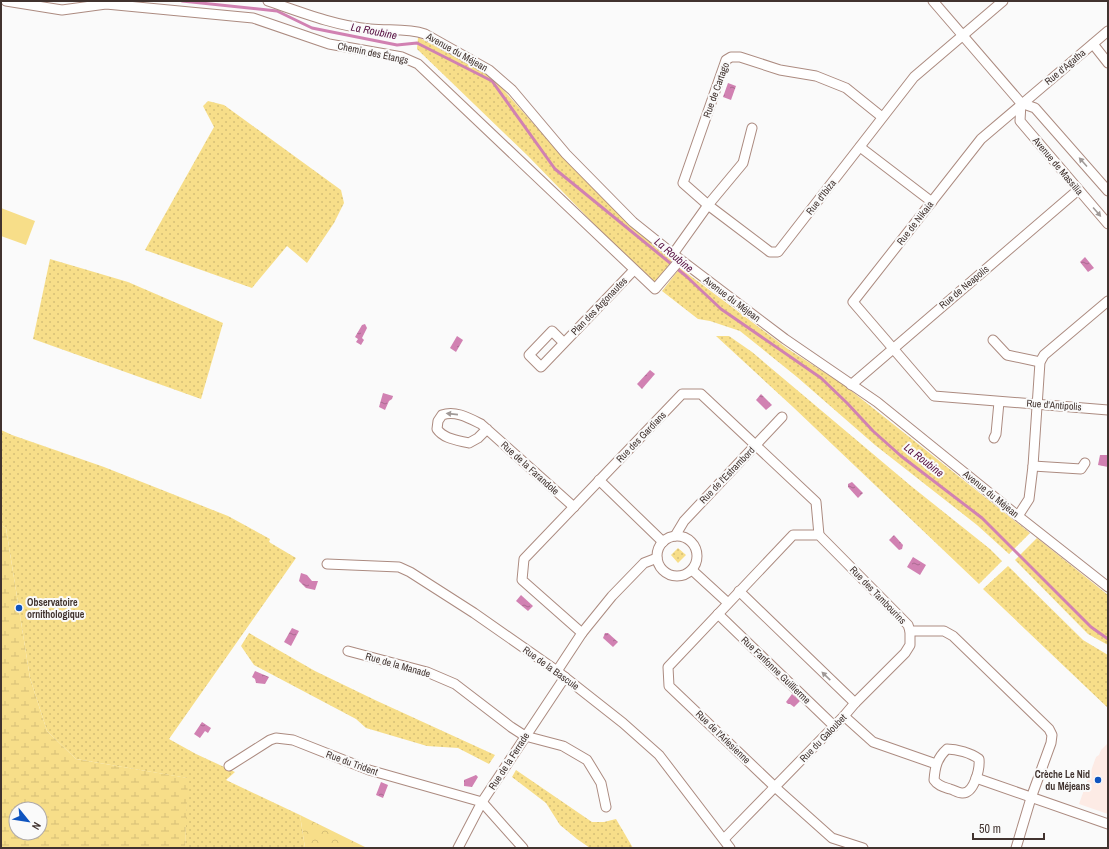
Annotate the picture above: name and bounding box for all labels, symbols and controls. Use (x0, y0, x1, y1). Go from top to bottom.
water label: La Roubine (350, 20, 398, 42)
street label: Avenue du Méjean (423, 29, 490, 74)
street label: Chemin des Étangs (336, 39, 410, 67)
street label: Rue d'Agatha (1042, 46, 1088, 88)
street label: Rue de Cartago (700, 60, 732, 119)
street label: Avenue de Massilia (1029, 134, 1086, 198)
one-way arrow (1078, 157, 1087, 167)
street label: Rue d'Ibiza (803, 176, 839, 217)
street label: Rue de Nikaia (894, 198, 937, 248)
one-way arrow (1093, 207, 1102, 217)
water label: La Roubine (652, 235, 696, 275)
street label: Rue de Neapolis (936, 262, 992, 312)
street label: Avenue du Méjean (700, 273, 763, 325)
street label: Plan des Argonautes (568, 274, 630, 338)
street label: Rue d'Antipolis (1026, 397, 1082, 413)
street label: Rue des Gardians (613, 409, 669, 465)
one-way arrow (446, 411, 458, 418)
street label: Rue de la Farandole (498, 438, 562, 498)
water label: La Roubine (901, 440, 947, 480)
street label: Rue de l'Estrambord (696, 444, 758, 506)
street label: Avenue du Méjean (960, 467, 1022, 521)
street label: Rue des Tambourins (847, 563, 909, 627)
place label: Observatoire ornithologique (27, 596, 85, 621)
marker: Observatoire ornithologique (14, 603, 24, 613)
street label: Rue Fanfonne Guillierme (739, 633, 814, 707)
street label: Rue de la Bascule (520, 643, 582, 693)
street label: Rue de la Manade (364, 650, 432, 681)
one-way arrow (821, 671, 831, 681)
street label: Rue de l'Arlesienne (693, 708, 753, 767)
street label: Rue du Galoubet (797, 711, 850, 765)
street label: Rue de la Ferrade (486, 730, 533, 792)
street label: Rue du Trident (324, 748, 380, 779)
place label: Crèche Le Nid du Méjeans (1035, 768, 1090, 793)
marker: Crèche Le Nid du Méjeans (1093, 775, 1103, 785)
north arrow (8, 801, 48, 841)
scale bar (973, 815, 1044, 841)
text: N (29, 820, 44, 832)
text: 50 m (979, 821, 1001, 837)

